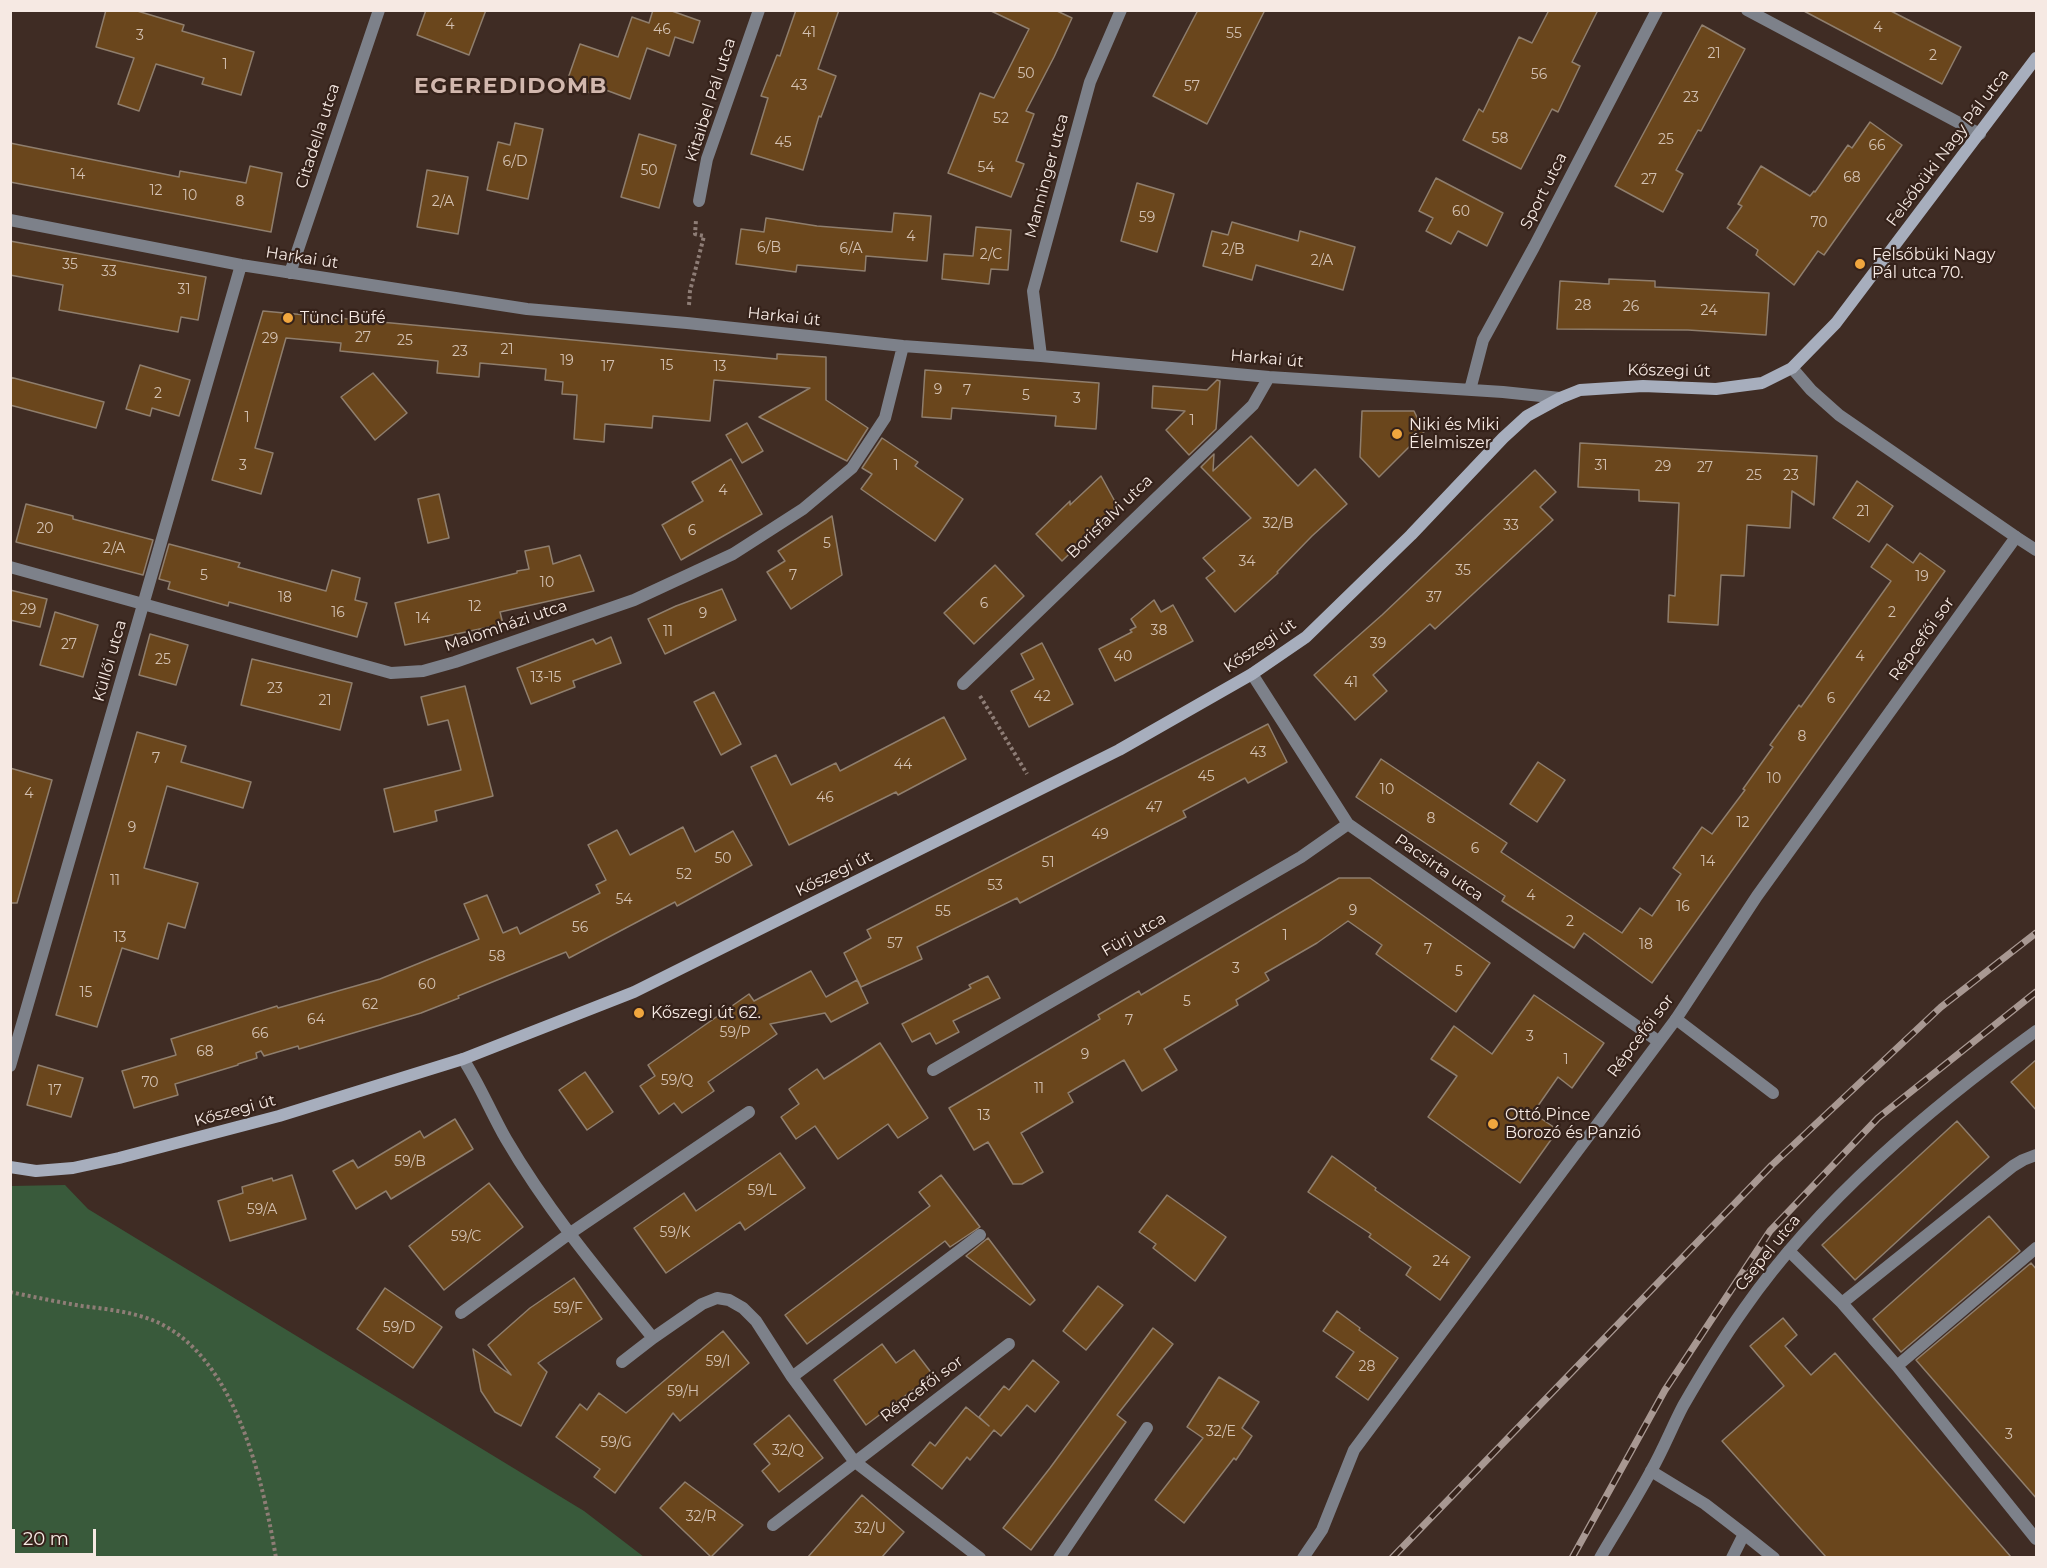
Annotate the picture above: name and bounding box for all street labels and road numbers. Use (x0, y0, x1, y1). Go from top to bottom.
street label: Kitaibel Pál utca (682, 36, 740, 164)
street label: Felsőbüki Nagy Pál utca (1883, 66, 2013, 230)
street label: Citadella utca (292, 81, 344, 191)
street label: Manninger utca (1021, 112, 1073, 240)
street label: Sport utca (1517, 149, 1571, 233)
street label: Harkai út (264, 243, 340, 273)
street label: Harkai út (747, 304, 821, 330)
street label: Harkai út (1230, 346, 1304, 372)
street label: Kőszegi út (1627, 361, 1711, 381)
street label: Borisfalvi utca (1063, 471, 1157, 563)
street label: Répcefői sor (1885, 593, 1959, 685)
street label: Malomházi utca (442, 596, 570, 656)
street label: Kőszegi út (1220, 615, 1300, 677)
street label: Küllői utca (89, 618, 131, 704)
street label: Pacsirta utca (1391, 830, 1487, 906)
street label: Kőszegi út (792, 847, 876, 901)
street label: Fürj utca (1098, 909, 1170, 961)
street label: Répcefői sor (1604, 991, 1678, 1081)
street label: Kőszegi út (192, 1091, 278, 1131)
street label: Csepel utca (1731, 1211, 1805, 1295)
street label: Répcefői sor (877, 1352, 967, 1426)

